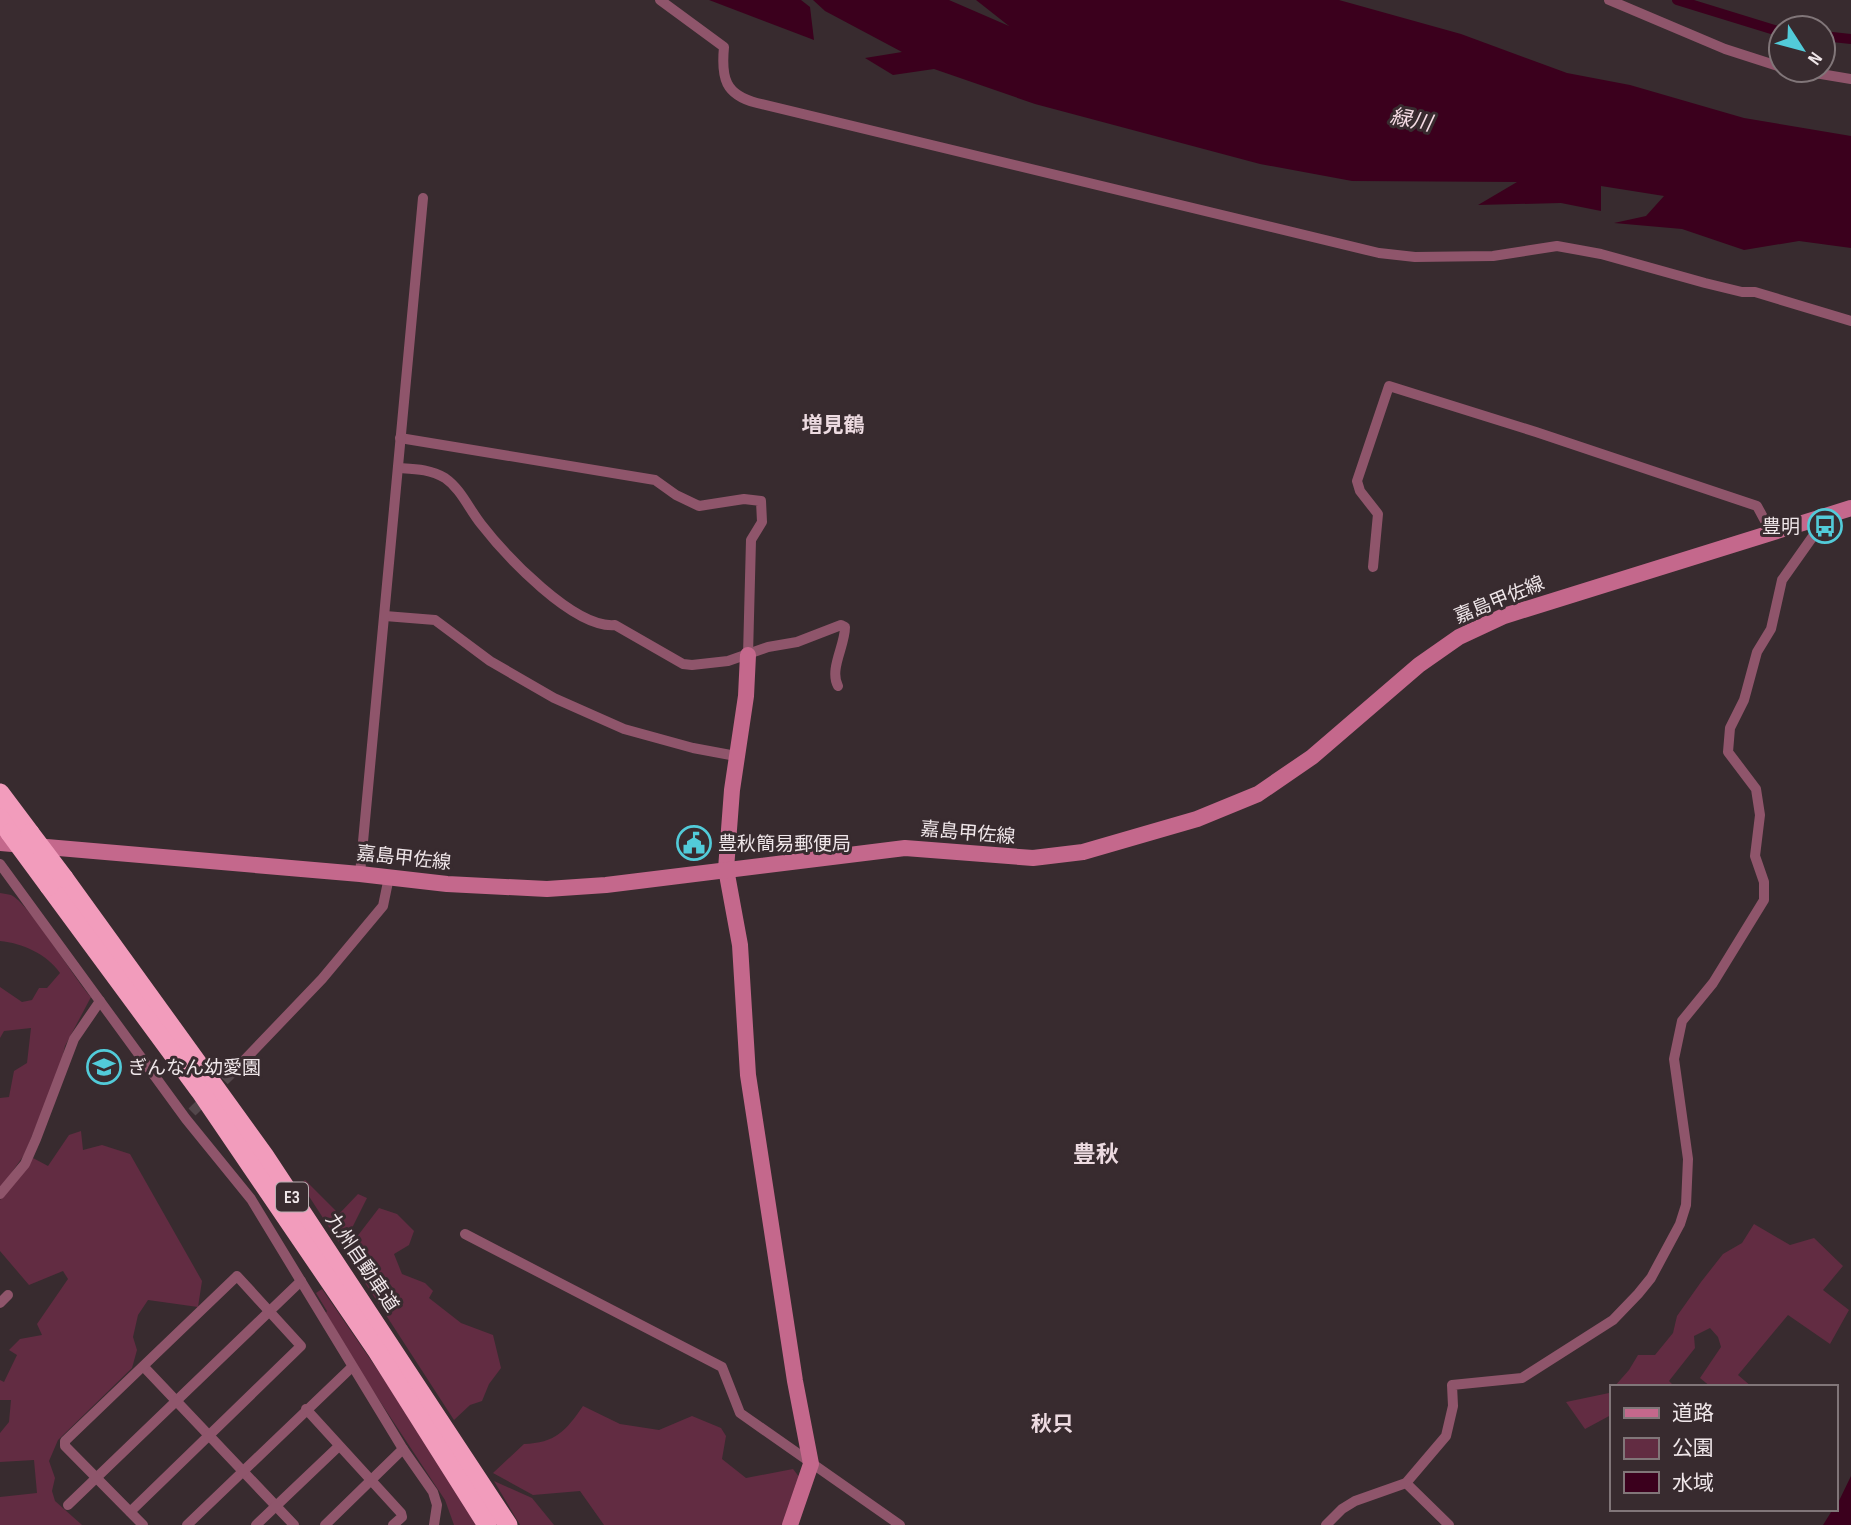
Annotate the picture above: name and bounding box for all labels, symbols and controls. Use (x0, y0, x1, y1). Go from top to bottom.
north arrow (1767, 14, 1837, 84)
text: N (1802, 47, 1827, 69)
water label: 緑川 (1388, 104, 1436, 137)
district label: 増見鶴 (802, 413, 865, 438)
bus stop icon: 豊明 (1806, 507, 1844, 545)
place label: 豊明 (1762, 516, 1800, 539)
street label: 嘉島甲佐線 (1451, 572, 1548, 629)
street label: 嘉島甲佐線 (920, 818, 1016, 849)
public building icon: 豊秋簡易郵便局 (675, 824, 713, 862)
place label: 豊秋簡易郵便局 (718, 833, 851, 856)
street label: 嘉島甲佐線 (355, 842, 452, 875)
school or university icon: ぎんなん幼愛園 (85, 1048, 123, 1086)
place label: ぎんなん幼愛園 (128, 1057, 261, 1080)
district label: 豊秋 (1073, 1141, 1119, 1169)
road number: E3 (276, 1182, 308, 1212)
street label: 九州自動車道 (320, 1209, 403, 1317)
legend (1610, 1385, 1837, 1511)
text: 道路 (1672, 1401, 1714, 1426)
district label: 秋只 (1031, 1412, 1073, 1437)
text: 公園 (1672, 1436, 1714, 1461)
text: 水域 (1672, 1471, 1714, 1496)

